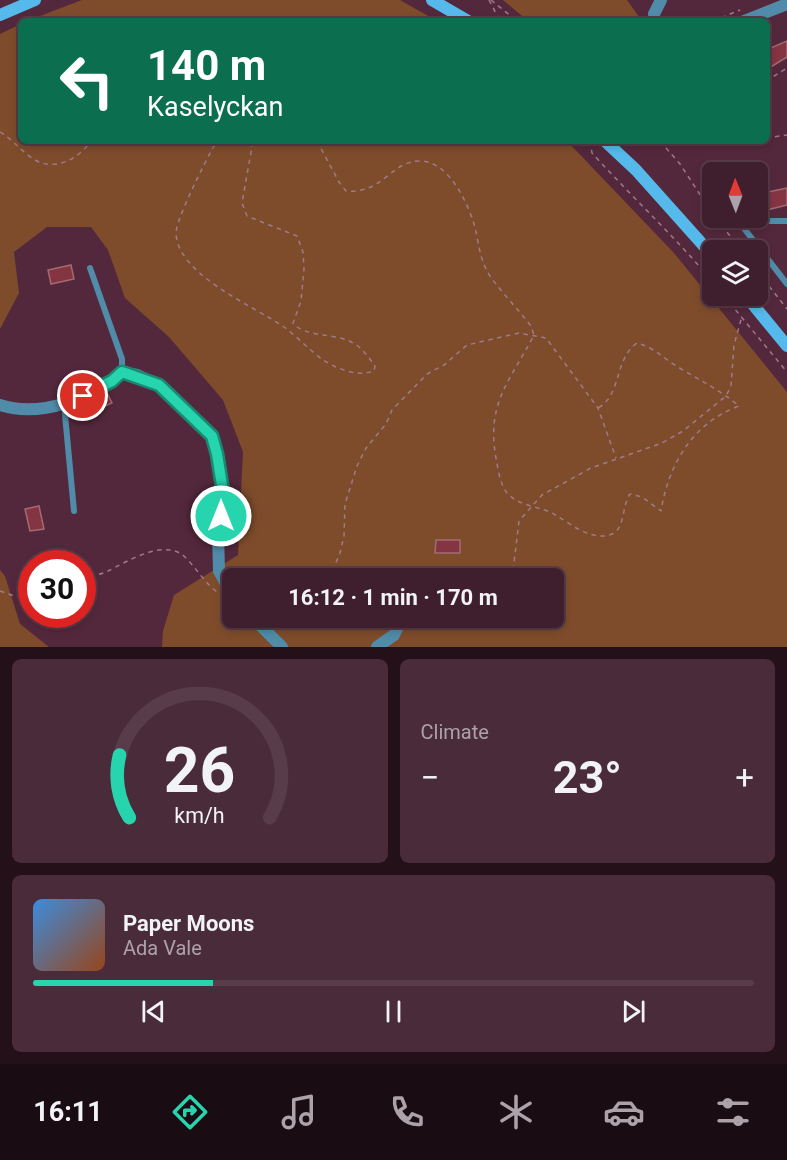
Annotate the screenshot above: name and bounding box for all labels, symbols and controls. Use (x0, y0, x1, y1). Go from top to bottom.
text: 140 m (147, 41, 266, 90)
icon: left (48, 42, 126, 120)
text: Kaselyckan (147, 91, 283, 123)
north arrow (702, 162, 768, 228)
map controls (702, 162, 768, 306)
button: layers (702, 240, 768, 306)
pin (57, 370, 108, 421)
icon: arrive (66, 379, 99, 412)
position arrow (189, 484, 253, 548)
speed limit sign: 30 (18, 550, 96, 628)
text: 16:12 · 1 min · 170 m (288, 585, 498, 610)
text: Climate (421, 720, 489, 744)
text: 26 (164, 734, 236, 807)
text: 23° (553, 751, 622, 804)
text: − (421, 758, 439, 797)
text: + (735, 758, 754, 797)
text: km/h (175, 803, 225, 828)
text: Paper Moons (123, 911, 254, 936)
text: Ada Vale (123, 936, 202, 960)
icon: previous (137, 995, 170, 1028)
icon: pause (377, 995, 410, 1028)
icon: next (617, 995, 650, 1028)
icon: directions (169, 1091, 211, 1133)
icon: music (278, 1091, 320, 1133)
icon: phone (386, 1091, 428, 1133)
icon: climate (495, 1091, 537, 1133)
icon: car (603, 1091, 645, 1133)
icon: filters (712, 1091, 754, 1133)
text: 16:11 (33, 1096, 103, 1128)

